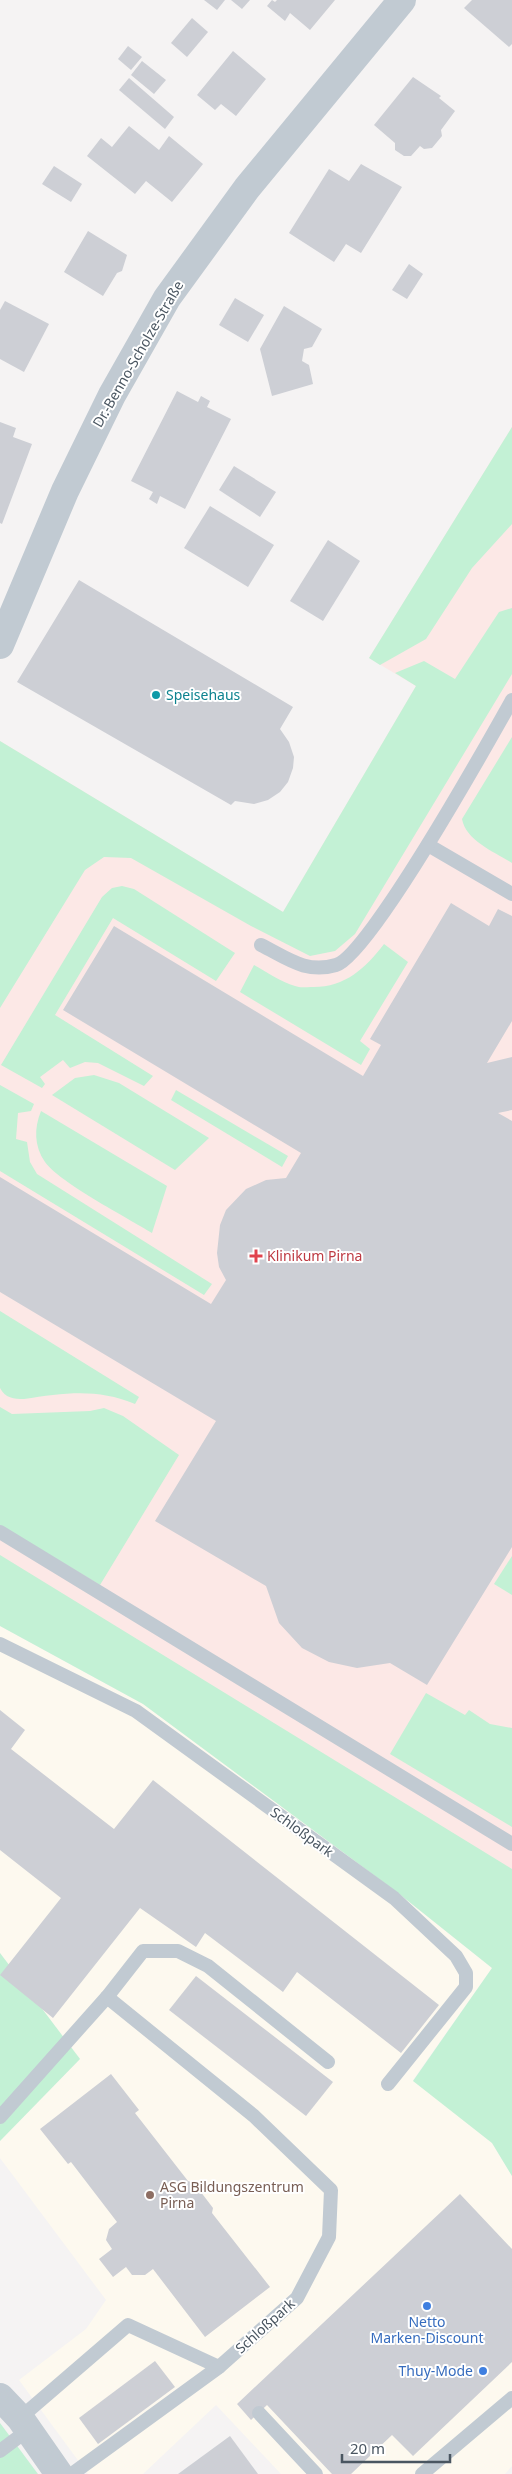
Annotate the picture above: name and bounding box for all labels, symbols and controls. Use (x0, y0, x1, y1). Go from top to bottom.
street label: Dr.-Benno-Scholze-Straße (88, 277, 187, 430)
place label: Speisehaus (166, 685, 241, 704)
marker: Speisehaus (150, 689, 162, 701)
place label: Klinikum Pirna (267, 1246, 362, 1265)
marker: Klinikum Pirna (249, 1249, 263, 1263)
street label: Schloßpark (267, 1802, 338, 1861)
place label: ASG Bildungszentrum Pirna (160, 2177, 304, 2212)
marker: ASG Bildungszentrum Pirna (144, 2189, 156, 2201)
street label: Schloßpark (231, 2294, 299, 2357)
marker: Netto Marken-Discount (421, 2300, 433, 2312)
place label: Netto Marken-Discount (371, 2312, 483, 2347)
place label: Thuy-Mode (399, 2361, 473, 2380)
marker: Thuy-Mode (477, 2365, 489, 2377)
scale bar (342, 2432, 450, 2464)
text: 20 m (350, 2438, 385, 2458)

